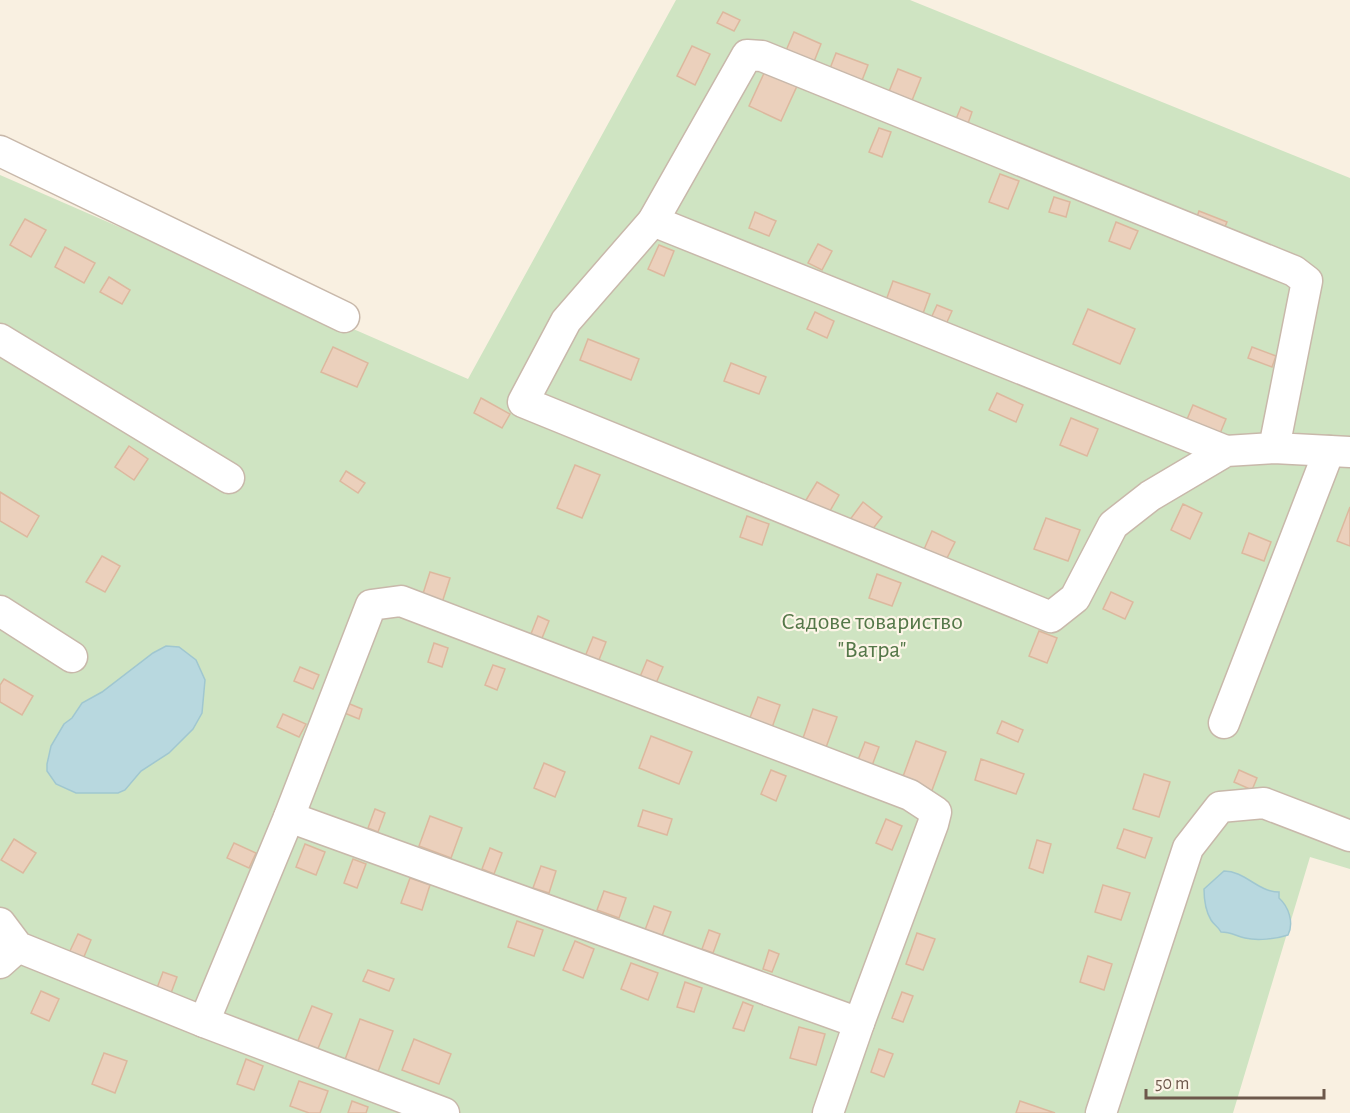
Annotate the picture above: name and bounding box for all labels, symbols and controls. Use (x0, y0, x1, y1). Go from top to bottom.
park label: Садове товариство "Ватра" (781, 610, 963, 662)
scale bar (1146, 1062, 1324, 1100)
text: 50 m (1155, 1075, 1189, 1093)

